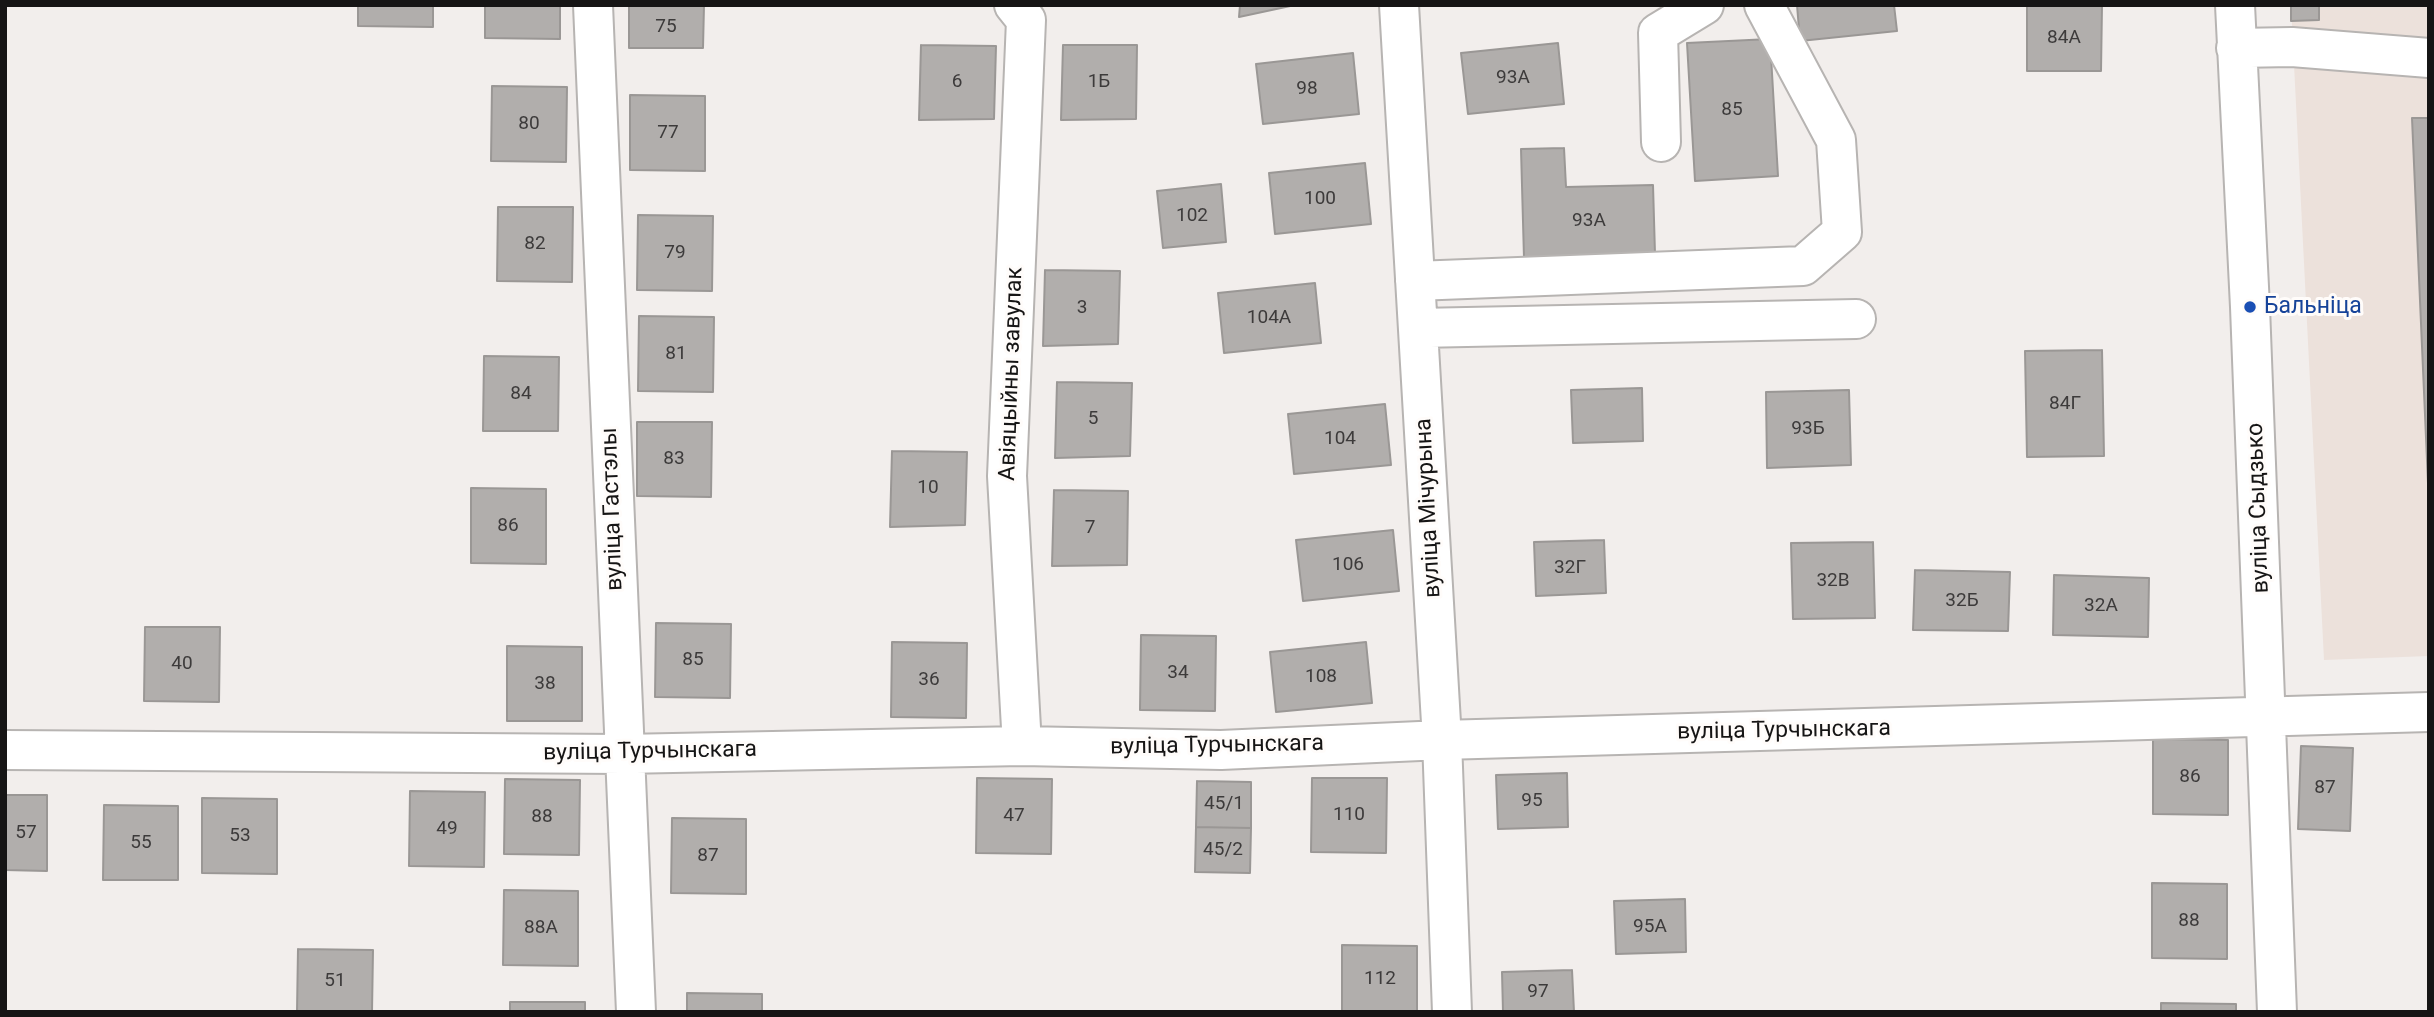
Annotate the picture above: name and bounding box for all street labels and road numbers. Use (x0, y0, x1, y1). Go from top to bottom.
street label: Авіяцыйны завулак (994, 267, 1030, 481)
street label: вуліца Мічурына (1411, 418, 1447, 598)
street label: вуліца Сыдзько (2242, 422, 2276, 594)
street label: вуліца Гастэлы (596, 427, 630, 591)
street label: вуліца Турчынскага (1677, 715, 1891, 747)
street label: вуліца Турчынскага (1110, 730, 1324, 762)
street label: вуліца Турчынскага (543, 736, 757, 768)

